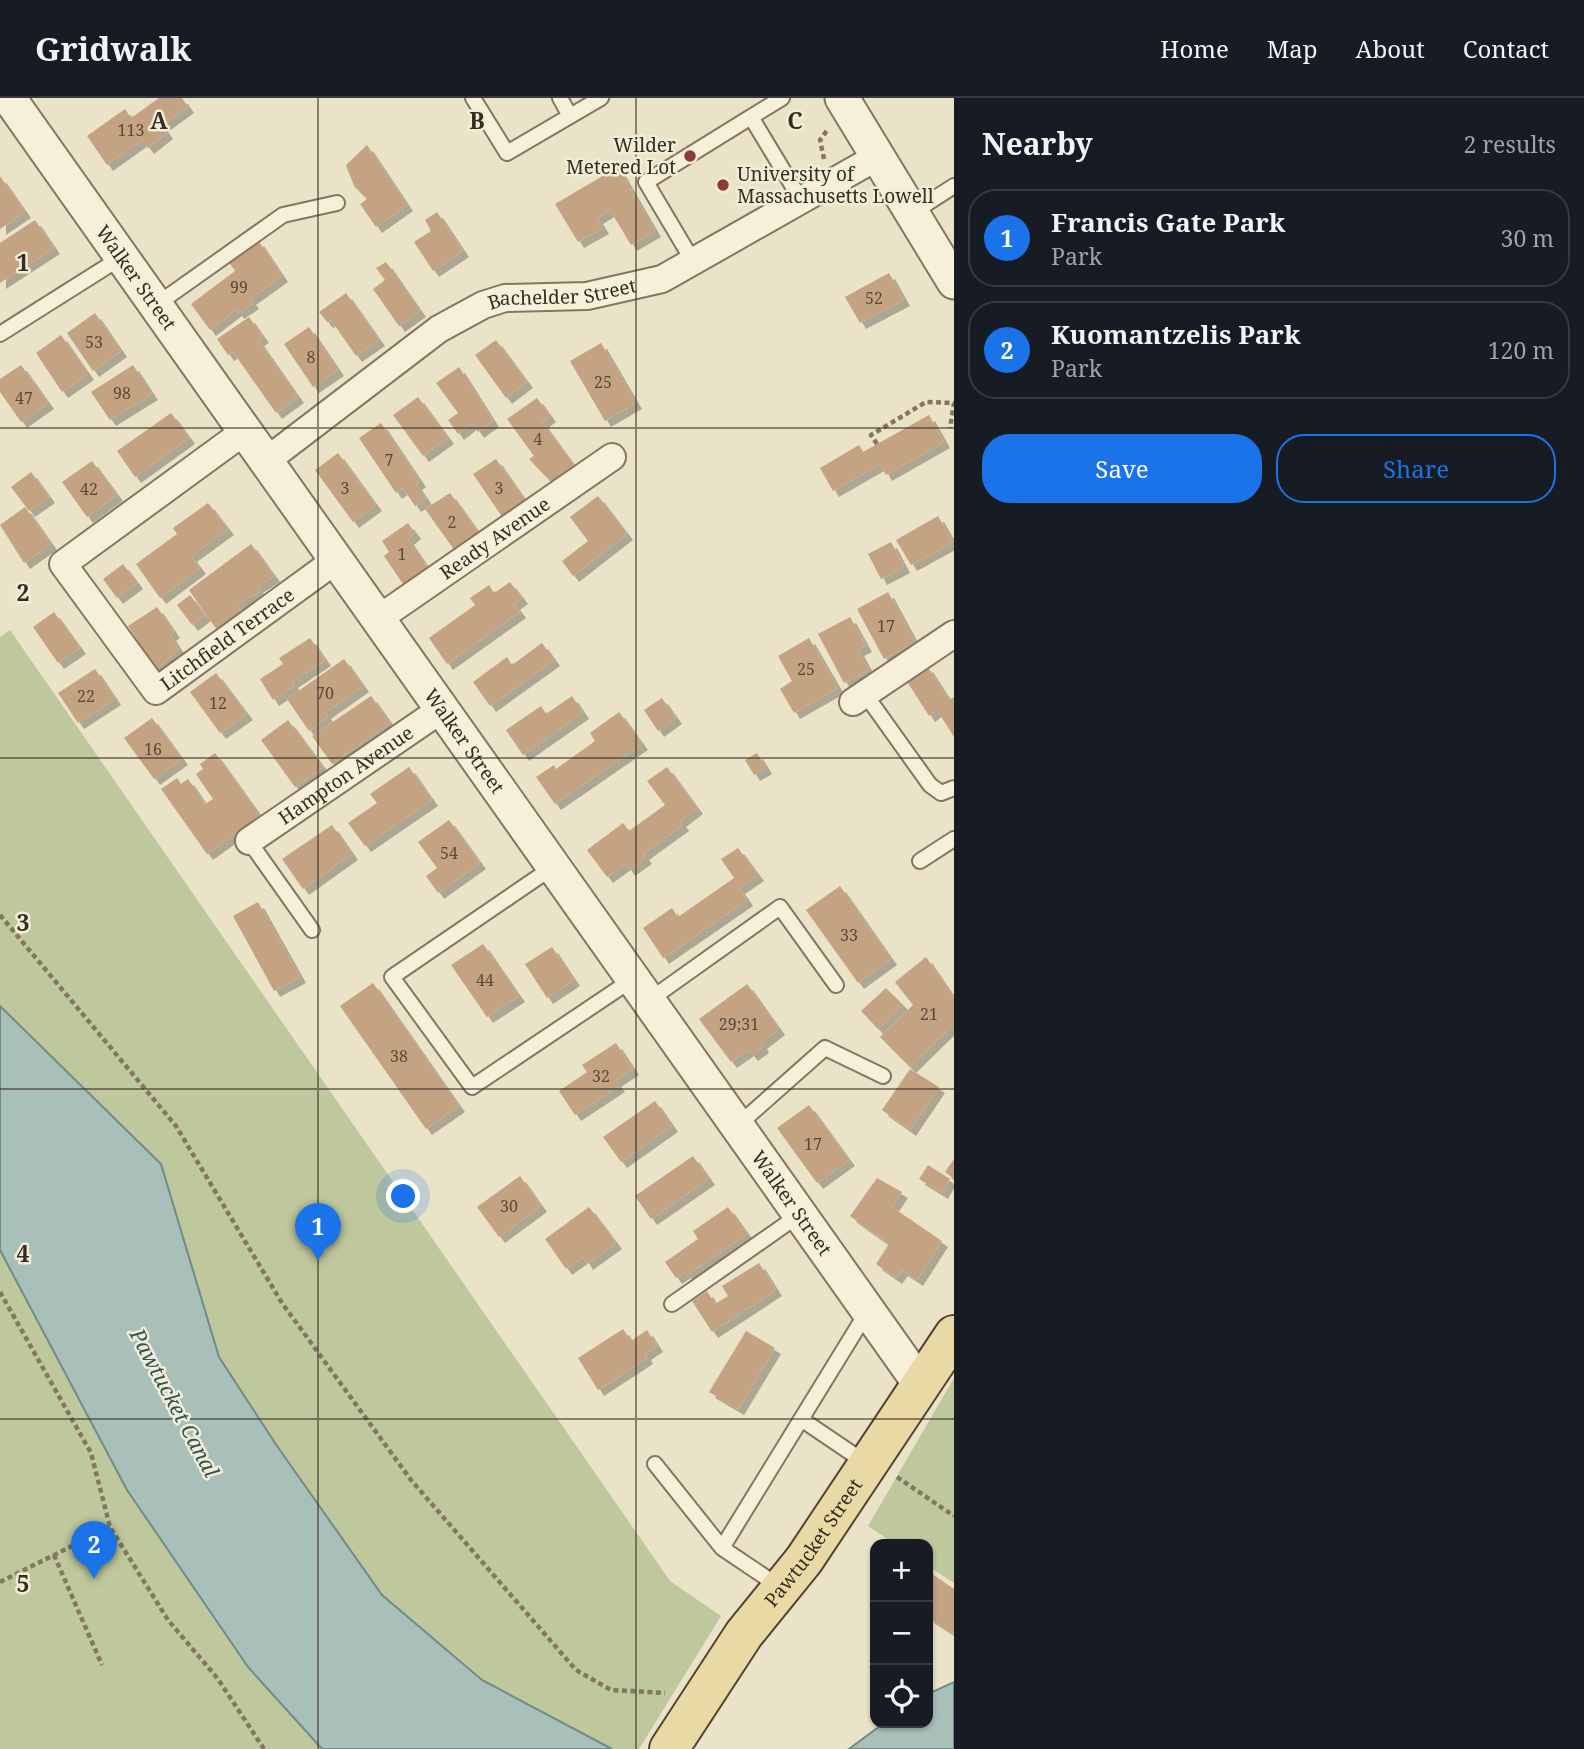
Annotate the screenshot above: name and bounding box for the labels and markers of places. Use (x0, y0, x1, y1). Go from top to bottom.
place label: Wilder Metered Lot (566, 132, 676, 180)
marker: Wilder Metered Lot (682, 148, 698, 164)
place label: University of Massachusetts Lowell (737, 161, 934, 209)
marker: University of Massachusetts Lowell (715, 177, 731, 193)
pin: 1 (295, 1203, 341, 1261)
pin: 2 (71, 1521, 117, 1579)

